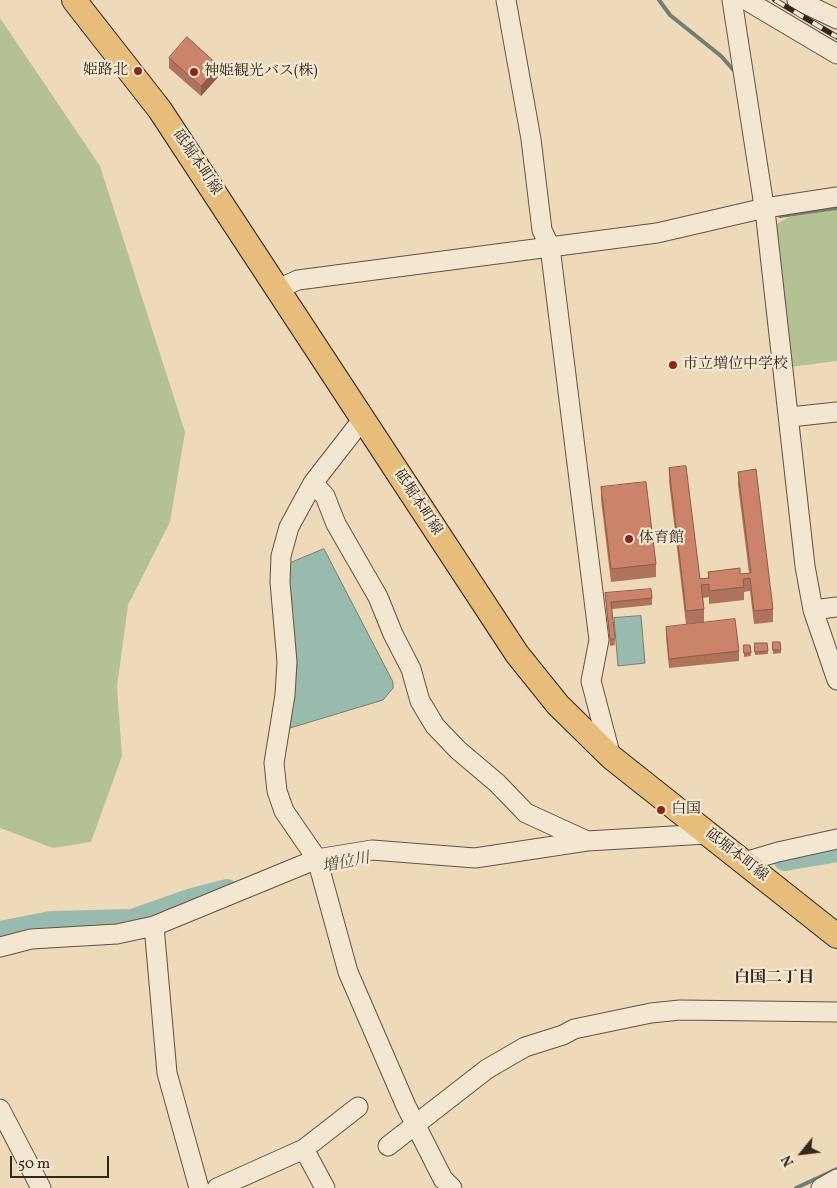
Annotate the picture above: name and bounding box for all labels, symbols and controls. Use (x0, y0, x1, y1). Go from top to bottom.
place label: 姫路北 (83, 62, 128, 80)
place label: 神姫観光バス(株) (204, 63, 318, 81)
marker: 姫路北 (132, 65, 144, 77)
marker: 神姫観光バス(株) (188, 66, 200, 78)
street label: 砥堀本町線 (168, 127, 224, 199)
place label: 市立増位中学校 (683, 356, 788, 374)
marker: 市立増位中学校 (667, 359, 679, 371)
street label: 砥堀本町線 (389, 467, 445, 539)
place label: 体育館 (639, 530, 684, 548)
marker: 体育館 (623, 533, 635, 545)
place label: 白国 (671, 801, 701, 819)
marker: 白国 (655, 804, 667, 816)
street label: 砥堀本町線 (701, 826, 771, 886)
water label: 増位川 (321, 850, 371, 878)
district label: 白国二丁目 (734, 969, 814, 989)
north arrow (777, 1128, 827, 1178)
scale bar (12, 1146, 111, 1178)
text: N (778, 1151, 799, 1170)
text: 50 m (18, 1154, 50, 1175)

